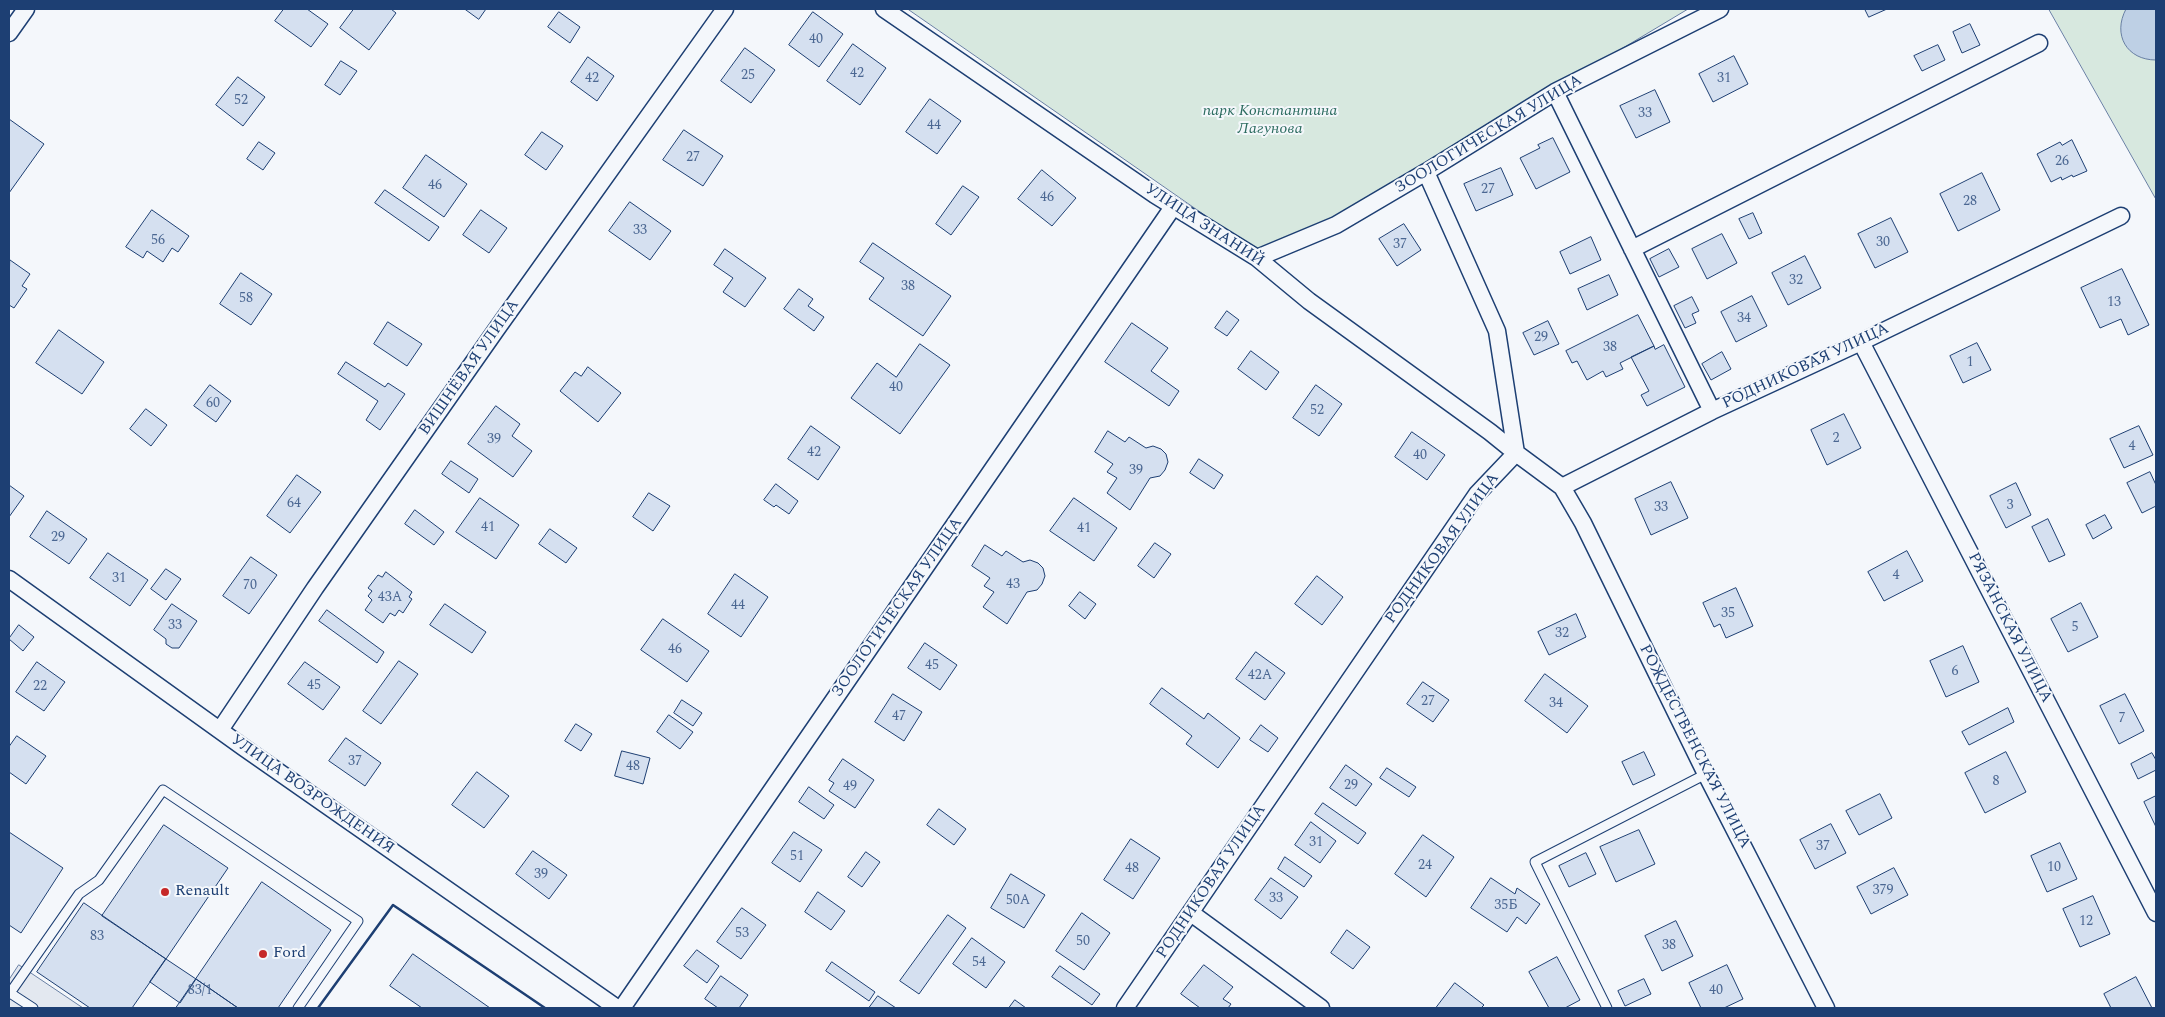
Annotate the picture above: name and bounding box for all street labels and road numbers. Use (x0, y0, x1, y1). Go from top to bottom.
street label: ЗООЛОГИЧЕСКАЯ УЛИЦА (1392, 71, 1586, 199)
street label: УЛИЦА ЗНАНИЙ (1141, 180, 1267, 272)
street label: ВИШНЁВАЯ УЛИЦА (416, 296, 524, 440)
street label: РОДНИКОВАЯ УЛИЦА (1720, 320, 1892, 414)
street label: РОДНИКОВАЯ УЛИЦА (1382, 470, 1504, 628)
street label: ЗООЛОГИЧЕСКАЯ УЛИЦА (829, 514, 967, 702)
street label: РЯЗАНСКАЯ УЛИЦА (1963, 550, 2055, 706)
street label: РОЖДЕСТВЕНСКАЯ УЛИЦА (1634, 642, 1754, 852)
street label: УЛИЦА ВОЗРОЖДЕНИЯ (226, 731, 398, 859)
street label: РОДНИКОВАЯ УЛИЦА (1153, 801, 1271, 963)

